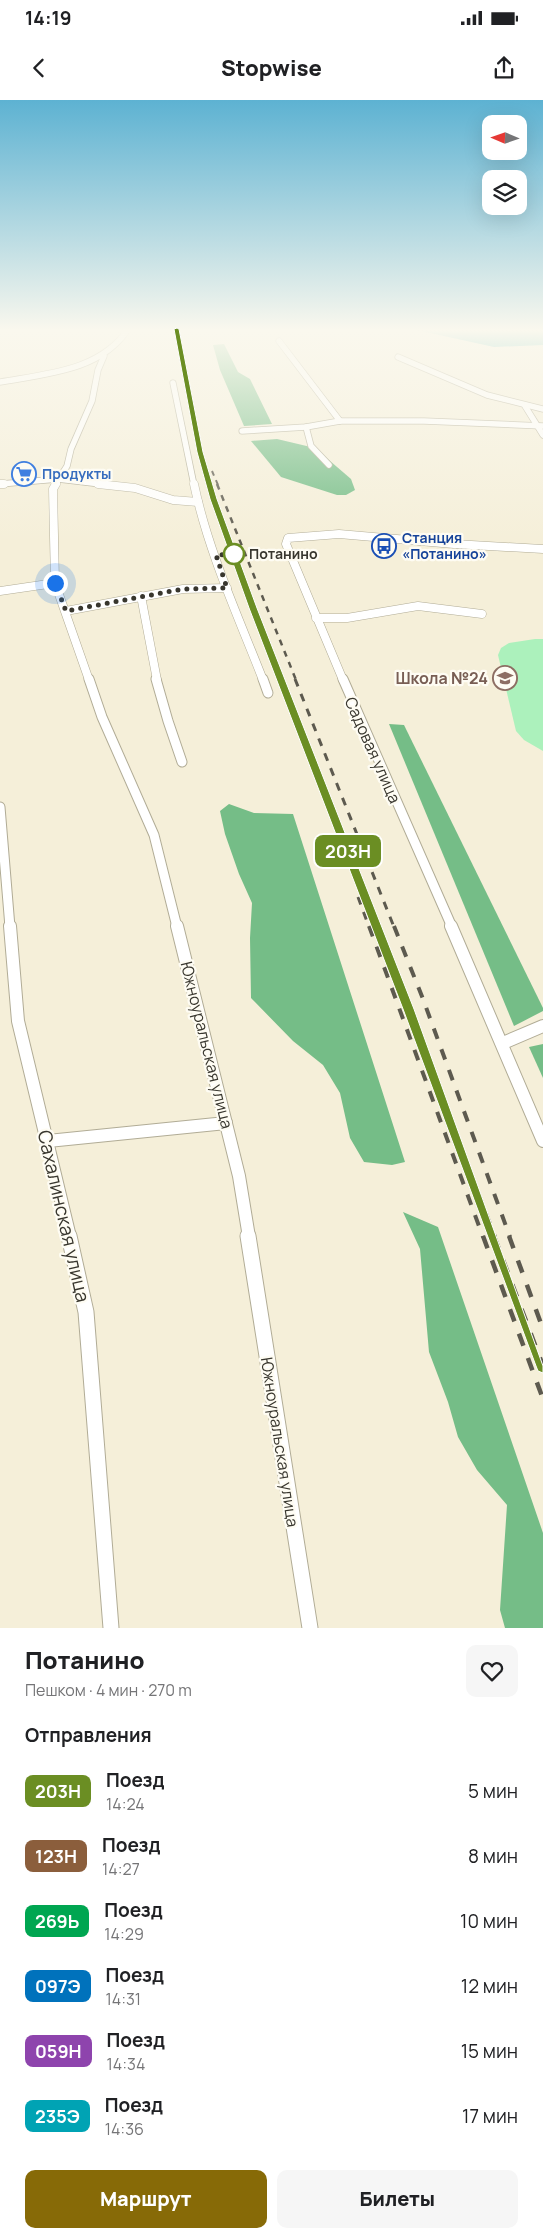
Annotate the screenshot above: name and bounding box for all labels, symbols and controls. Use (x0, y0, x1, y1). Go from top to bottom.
text: 14:19 (25, 5, 72, 31)
text: Stopwise (221, 53, 322, 83)
icon: back (25, 54, 53, 82)
icon: share (490, 54, 518, 82)
north arrow (482, 115, 528, 160)
map controls (482, 115, 527, 215)
button: layers (482, 170, 527, 215)
supermarket icon: Продукты (11, 461, 37, 487)
place label: Продукты (42, 464, 111, 483)
place label: Станция «Потанино» (402, 528, 487, 563)
bus stop icon: Станция «Потанино» (371, 533, 397, 559)
marker: Потанино (223, 543, 245, 565)
place label: Потанино (249, 544, 318, 563)
your location (43, 571, 68, 596)
school or university icon: Школа №24 (492, 665, 518, 691)
place label: Школа №24 (395, 667, 488, 689)
street label: Садовая улица (340, 693, 406, 807)
line badge: 203Н (313, 835, 383, 867)
text: 203Н (325, 839, 371, 863)
street label: Южноуральская улица (176, 959, 238, 1131)
street label: Сахалинская улица (32, 1127, 96, 1305)
street label: Южноуральская улица (256, 1356, 304, 1528)
text: Потанино (25, 1643, 144, 1676)
button: heart (466, 1645, 518, 1697)
text: Пешком · 4 мин · 270 m (25, 1679, 192, 1701)
text: Отправления (25, 1722, 152, 1748)
text: Поезд (106, 1767, 165, 1793)
text: 5 мин (468, 1778, 518, 1804)
text: 203Н (35, 1779, 81, 1803)
text: 14:24 (106, 1793, 145, 1815)
text: Поезд (102, 1832, 161, 1858)
text: 8 мин (468, 1843, 518, 1869)
text: 123Н (35, 1844, 77, 1868)
text: 14:27 (102, 1858, 140, 1880)
text: Поезд (104, 1897, 163, 1923)
text: 10 мин (460, 1908, 518, 1934)
text: 269Ь (35, 1909, 79, 1933)
text: 14:29 (104, 1923, 144, 1945)
text: Поезд (106, 1962, 164, 1988)
text: 12 мин (461, 1973, 518, 1999)
text: 097Э (35, 1974, 81, 1998)
text: 14:31 (106, 1988, 141, 2010)
text: Поезд (107, 2027, 165, 2053)
text: 15 мин (461, 2038, 518, 2064)
text: 059Н (35, 2039, 82, 2063)
text: 14:34 (107, 2053, 145, 2075)
text: Поезд (105, 2092, 163, 2118)
text: 17 мин (462, 2103, 518, 2129)
text: 235Э (35, 2104, 80, 2128)
text: 14:36 (105, 2118, 144, 2140)
button: Маршрут (25, 2170, 267, 2228)
button: Билеты (277, 2170, 518, 2228)

